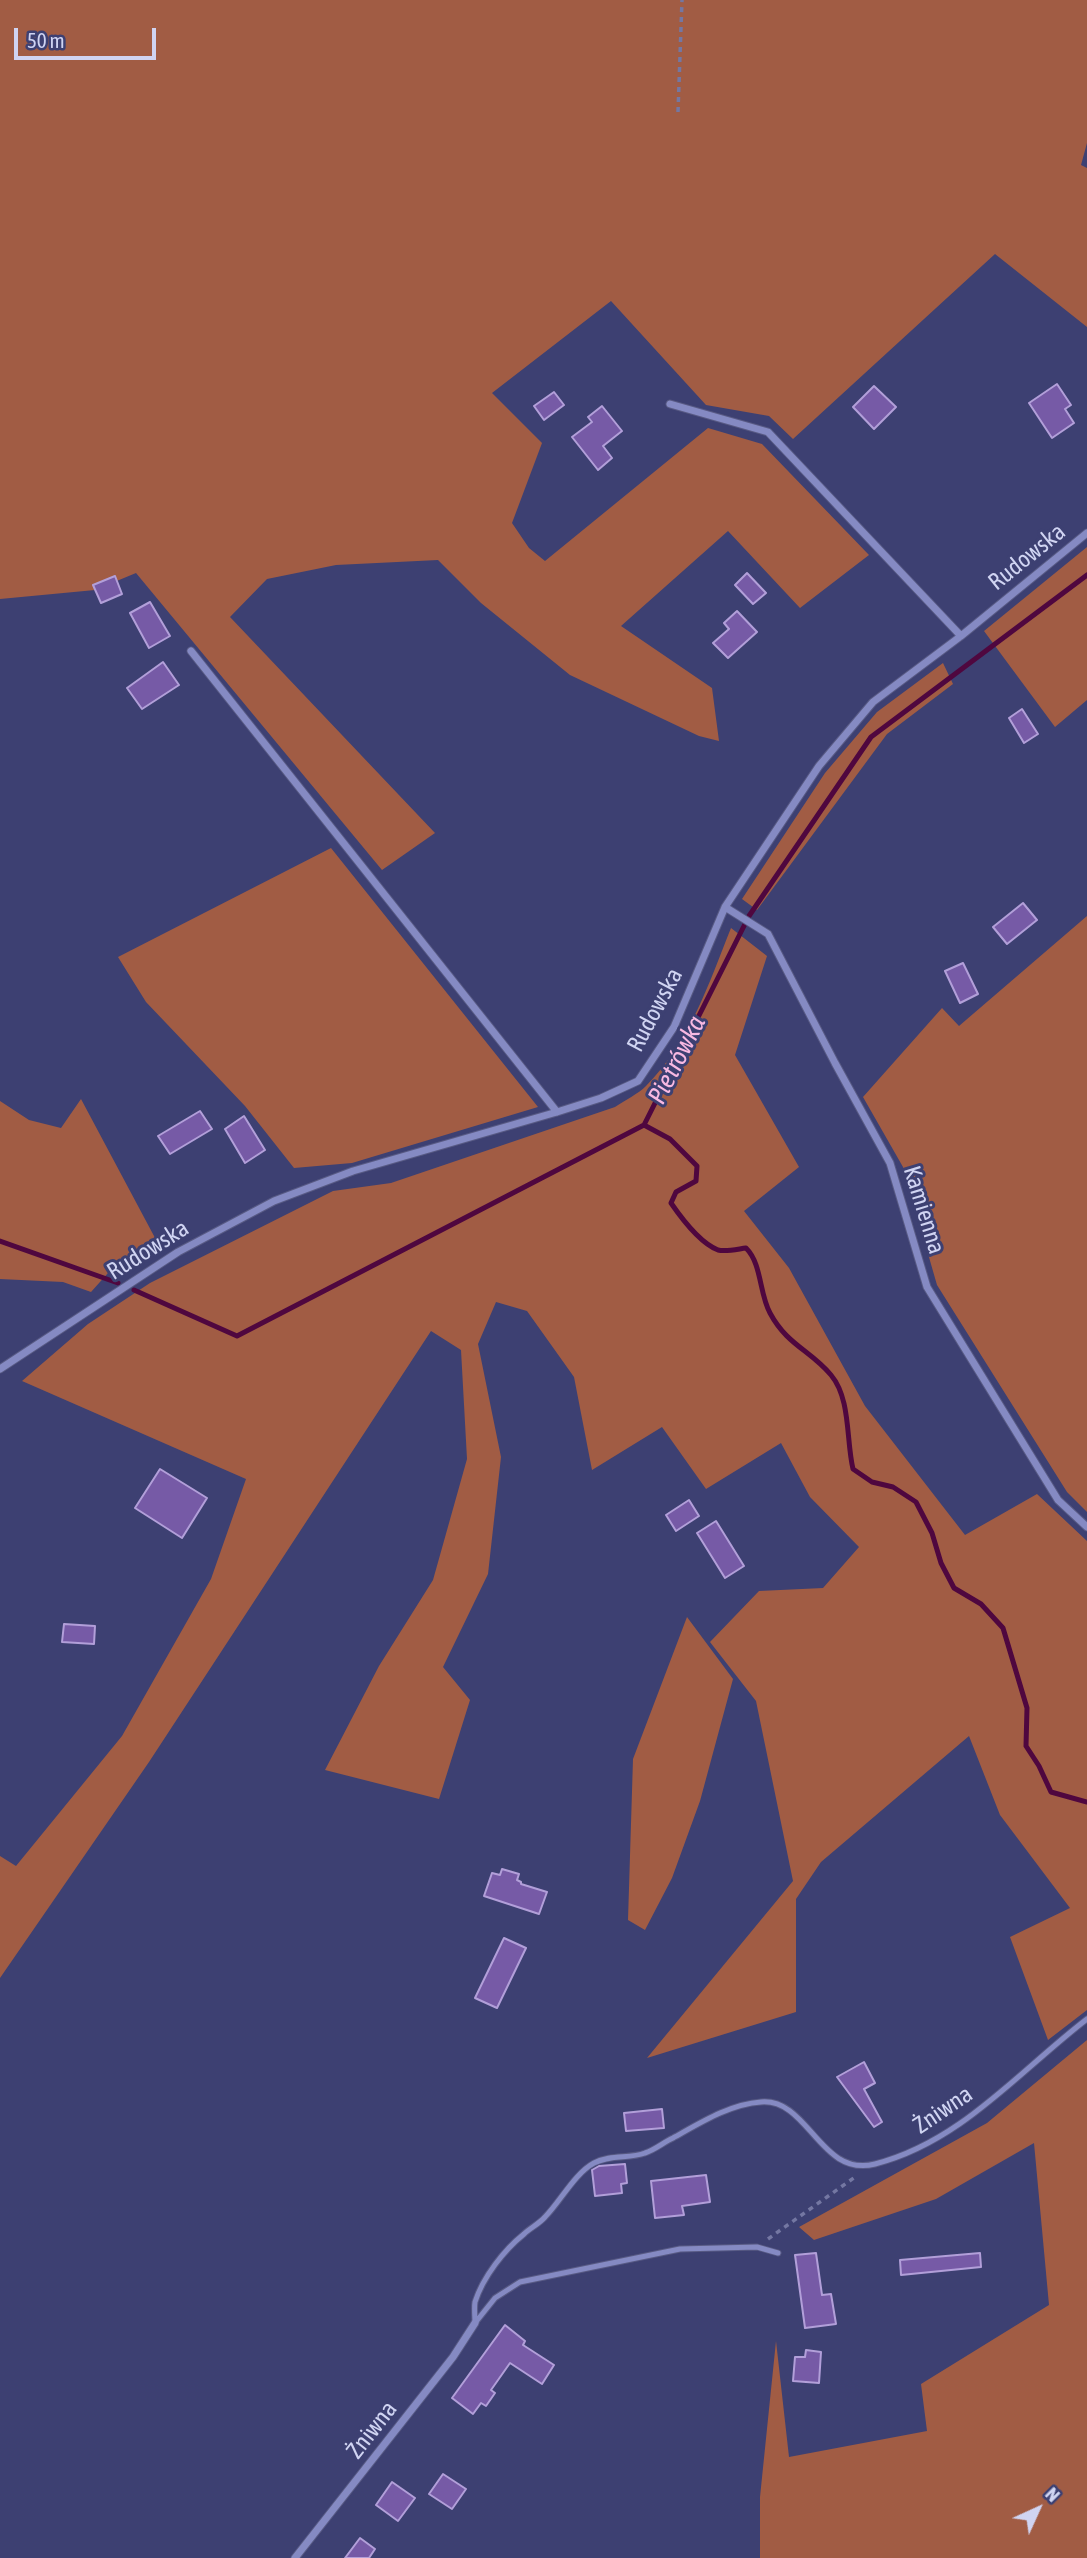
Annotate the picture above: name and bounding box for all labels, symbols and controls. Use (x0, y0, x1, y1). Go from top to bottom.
scale bar (18, 14, 159, 58)
text: 50 m (27, 28, 65, 52)
street label: Rudowska (983, 517, 1071, 597)
street label: Rudowska (621, 963, 689, 1057)
water label: Pietrówka (642, 1011, 712, 1109)
street label: Kamienna (897, 1162, 951, 1258)
street label: Rudowska (102, 1214, 194, 1286)
street label: Żniwna (908, 2080, 978, 2140)
street label: Żniwna (341, 2395, 403, 2465)
north arrow (1003, 2474, 1073, 2544)
text: N (1041, 2482, 1065, 2506)

